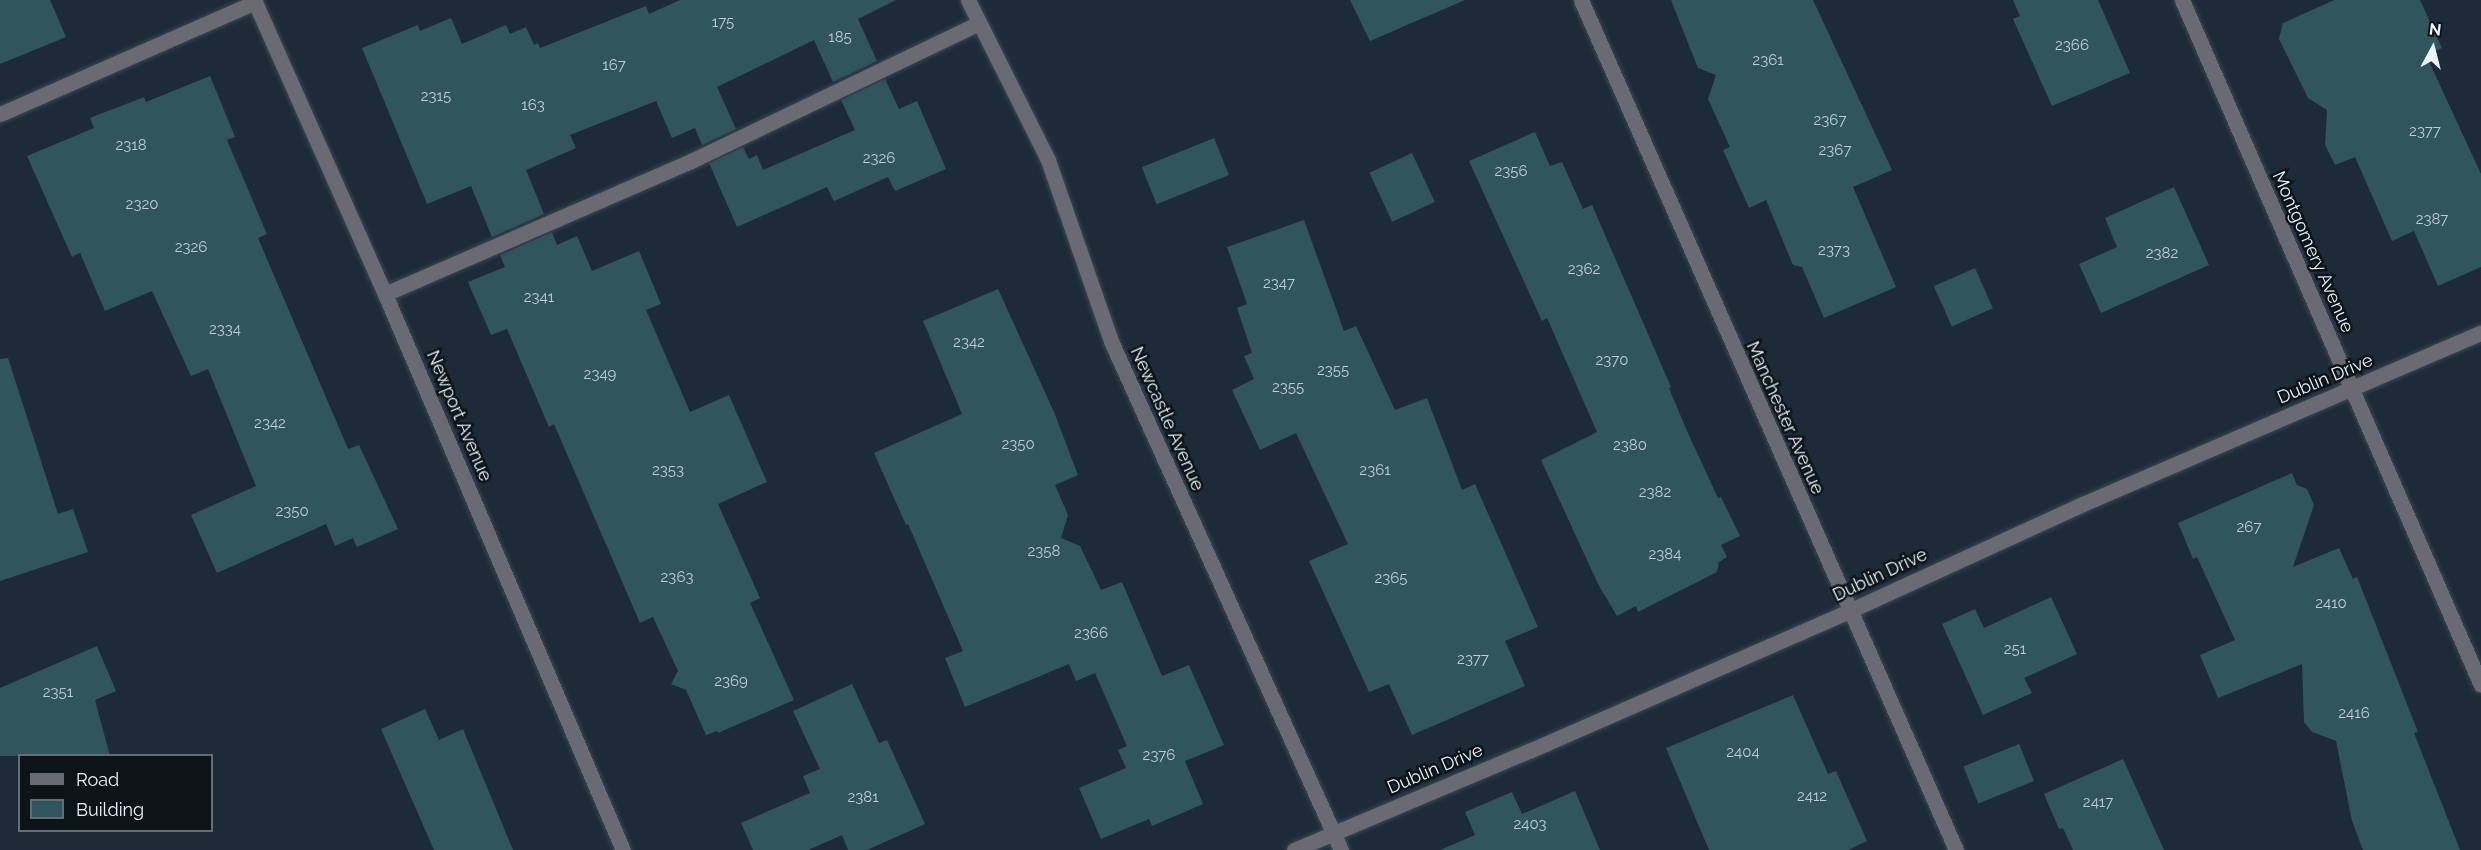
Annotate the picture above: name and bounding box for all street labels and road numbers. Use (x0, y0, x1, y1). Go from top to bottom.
street label: Montgomery Avenue (2267, 167, 2359, 337)
street label: Manchester Avenue (1741, 338, 1829, 498)
street label: Newcastle Avenue (1125, 343, 1209, 495)
street label: Newport Avenue (422, 347, 496, 485)
street label: Dublin Drive (2274, 349, 2376, 409)
street label: Dublin Drive (1829, 544, 1931, 606)
street label: Dublin Drive (1384, 739, 1486, 799)

